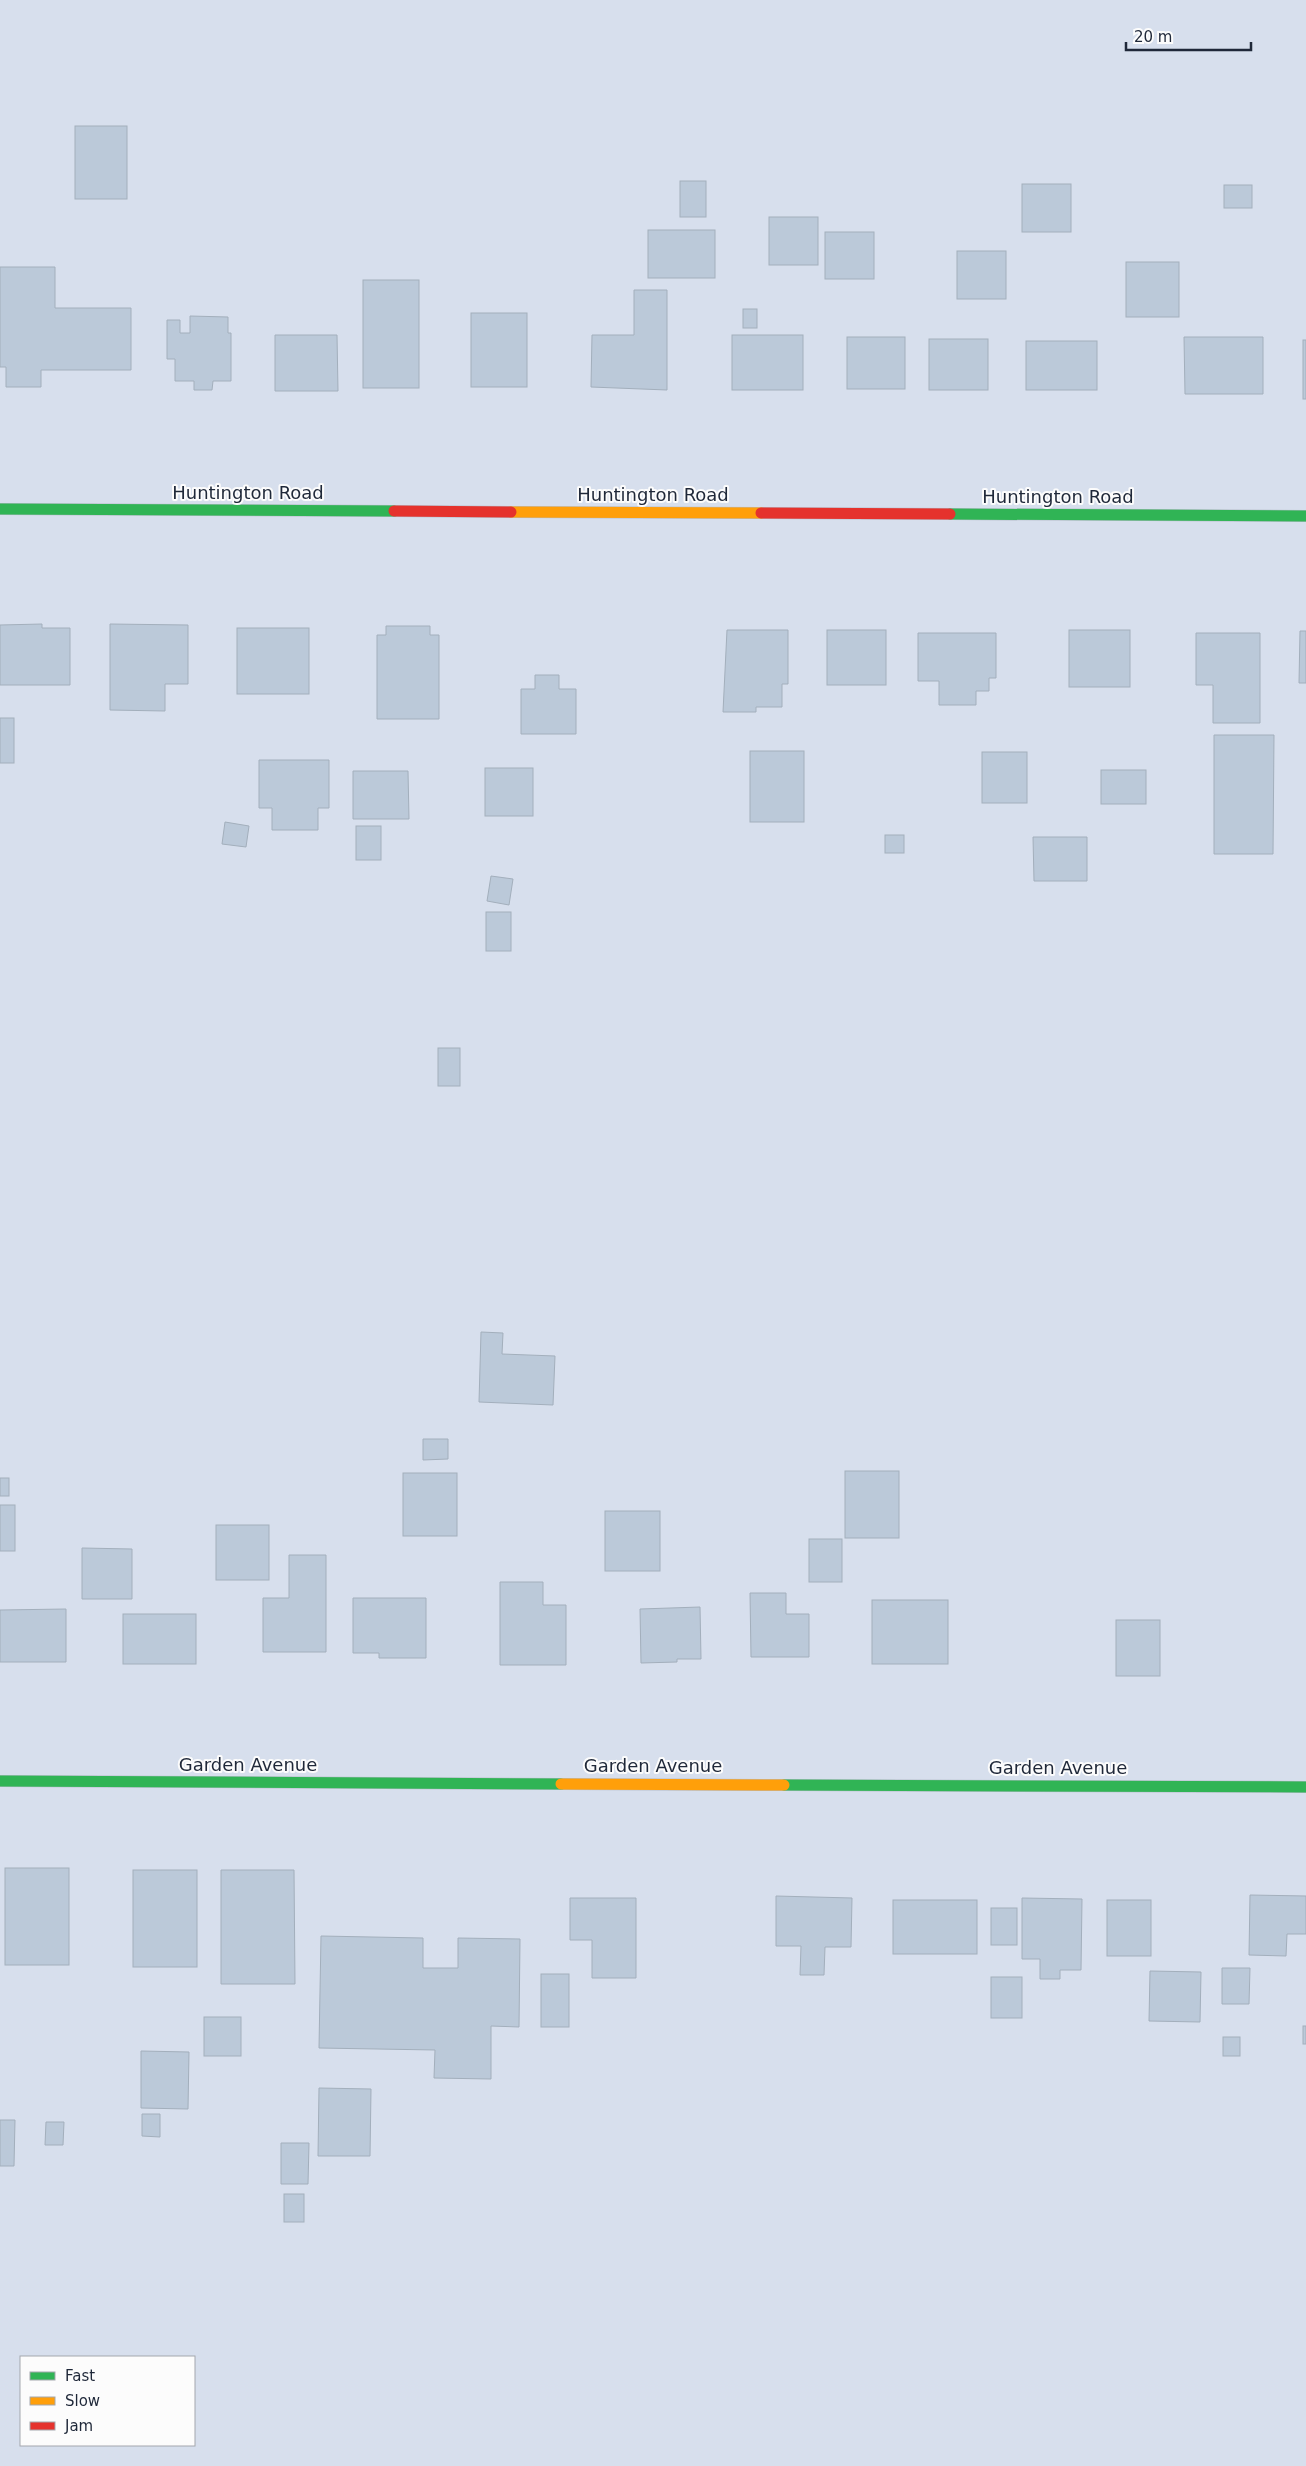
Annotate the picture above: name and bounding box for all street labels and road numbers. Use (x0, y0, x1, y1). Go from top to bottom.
street label: Huntington Road (172, 482, 324, 503)
street label: Huntington Road (577, 484, 729, 505)
street label: Huntington Road (982, 486, 1134, 507)
street label: Garden Avenue (179, 1754, 317, 1775)
street label: Garden Avenue (584, 1755, 722, 1776)
street label: Garden Avenue (989, 1757, 1127, 1778)

